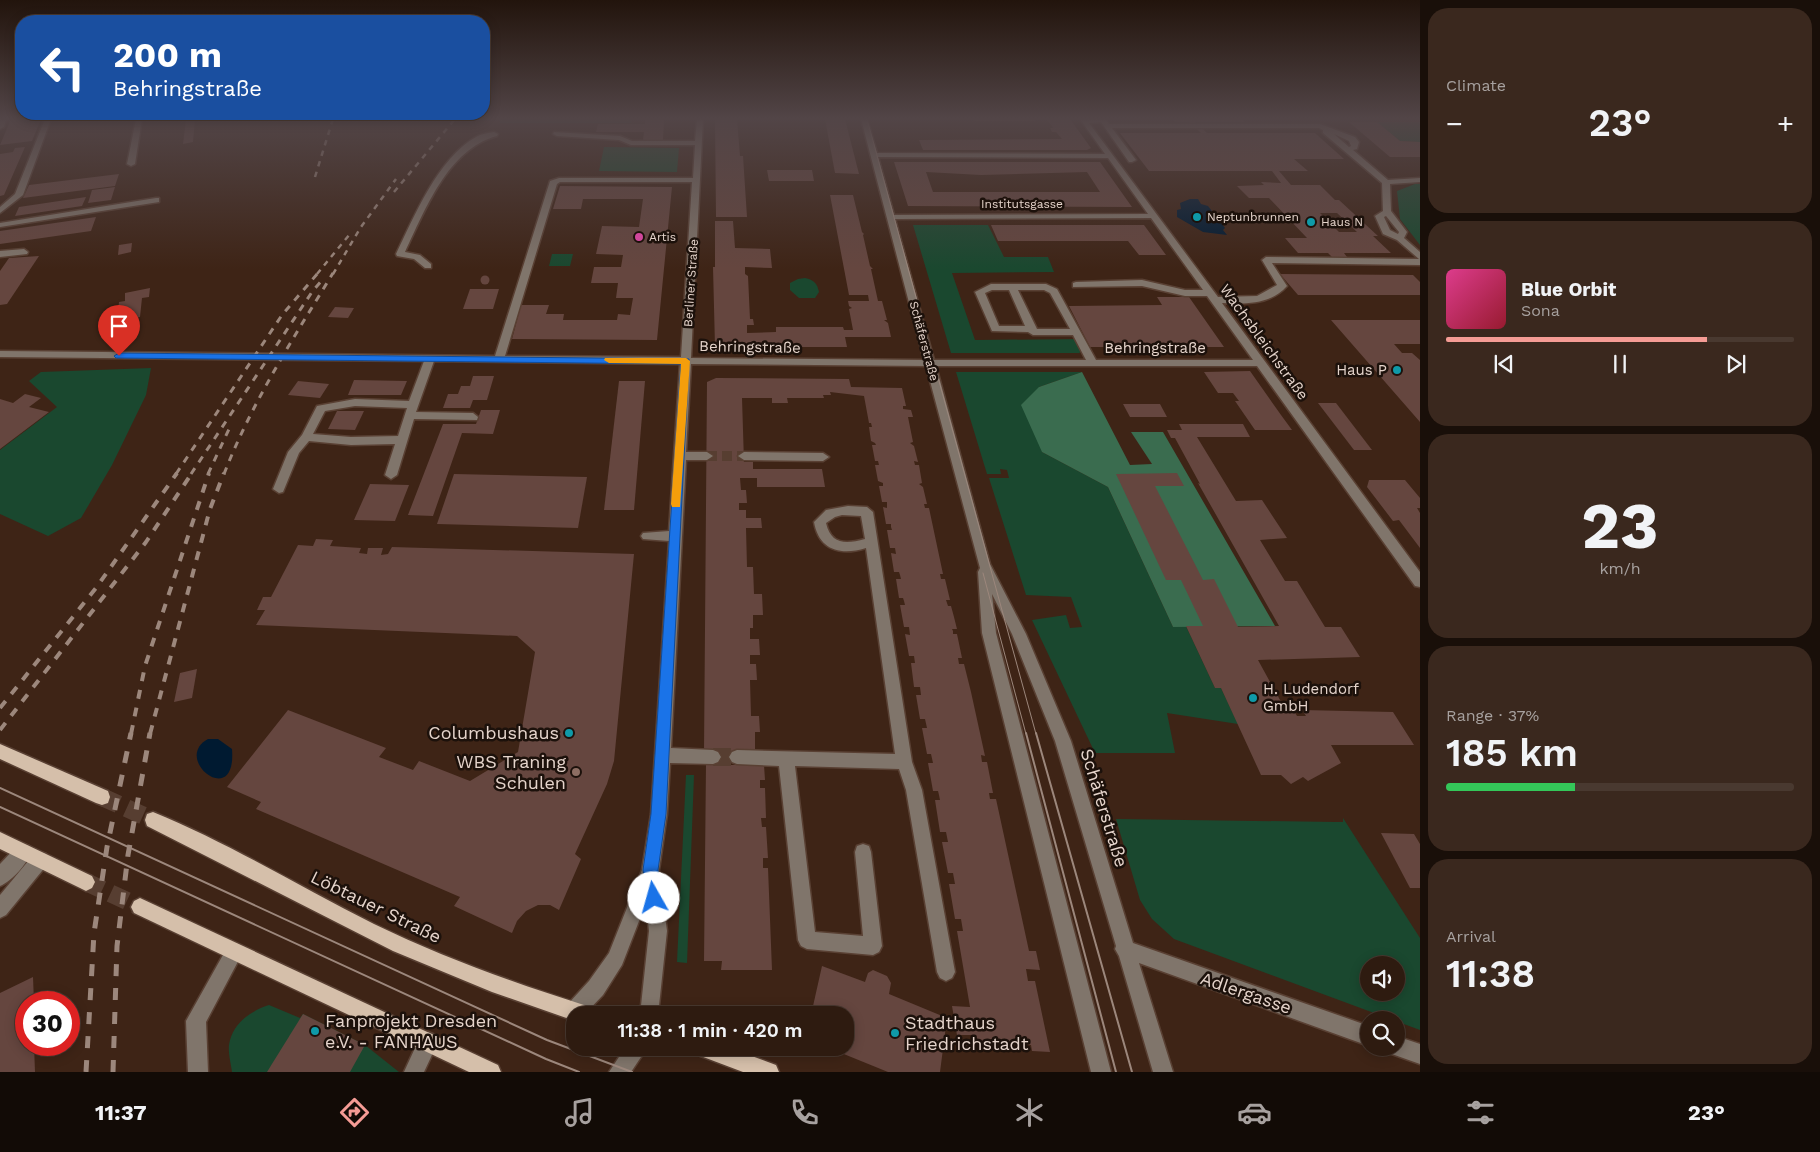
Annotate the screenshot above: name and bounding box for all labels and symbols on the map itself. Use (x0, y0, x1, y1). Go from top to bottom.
street label: Institutsgasse (981, 197, 1063, 211)
place label: Neptunbrunnen (1207, 210, 1299, 224)
marker: Neptunbrunnen (1191, 211, 1203, 223)
place label: Haus N (1321, 215, 1363, 229)
marker: Haus N (1305, 216, 1317, 228)
place label: Artis (649, 230, 676, 244)
marker: Artis (633, 231, 645, 243)
street label: Berliner Straße (681, 238, 701, 327)
street label: Wachsbleichstraße (1216, 281, 1312, 403)
street label: Schäferstraße (907, 300, 941, 382)
pin (98, 305, 140, 356)
street label: Behringstraße (699, 337, 801, 357)
street label: Behringstraße (1104, 339, 1206, 357)
place label: Haus P (1336, 361, 1387, 379)
marker: Haus P (1391, 364, 1403, 376)
place label: H. Ludendorf GmbH (1263, 680, 1359, 715)
marker: H. Ludendorf GmbH (1247, 692, 1259, 704)
place label: Columbushaus (428, 722, 559, 743)
marker: Columbushaus (563, 727, 575, 739)
street label: Schäferstraße (1076, 746, 1132, 870)
place label: WBS Traning Schulen (456, 751, 566, 793)
marker: WBS Traning Schulen (570, 766, 582, 778)
street label: Löbtauer Straße (308, 866, 445, 947)
position arrow (627, 871, 679, 923)
street label: Adlergasse (1198, 967, 1294, 1018)
speed limit sign: 30 (15, 991, 80, 1056)
place label: Fanprojekt Dresden e.V. - FANHAUS (325, 1010, 497, 1052)
place label: Stadthaus Friedrichstadt (905, 1012, 1029, 1054)
marker: Fanprojekt Dresden e.V. - FANHAUS (309, 1025, 321, 1037)
marker: Stadthaus Friedrichstadt (889, 1027, 901, 1039)

